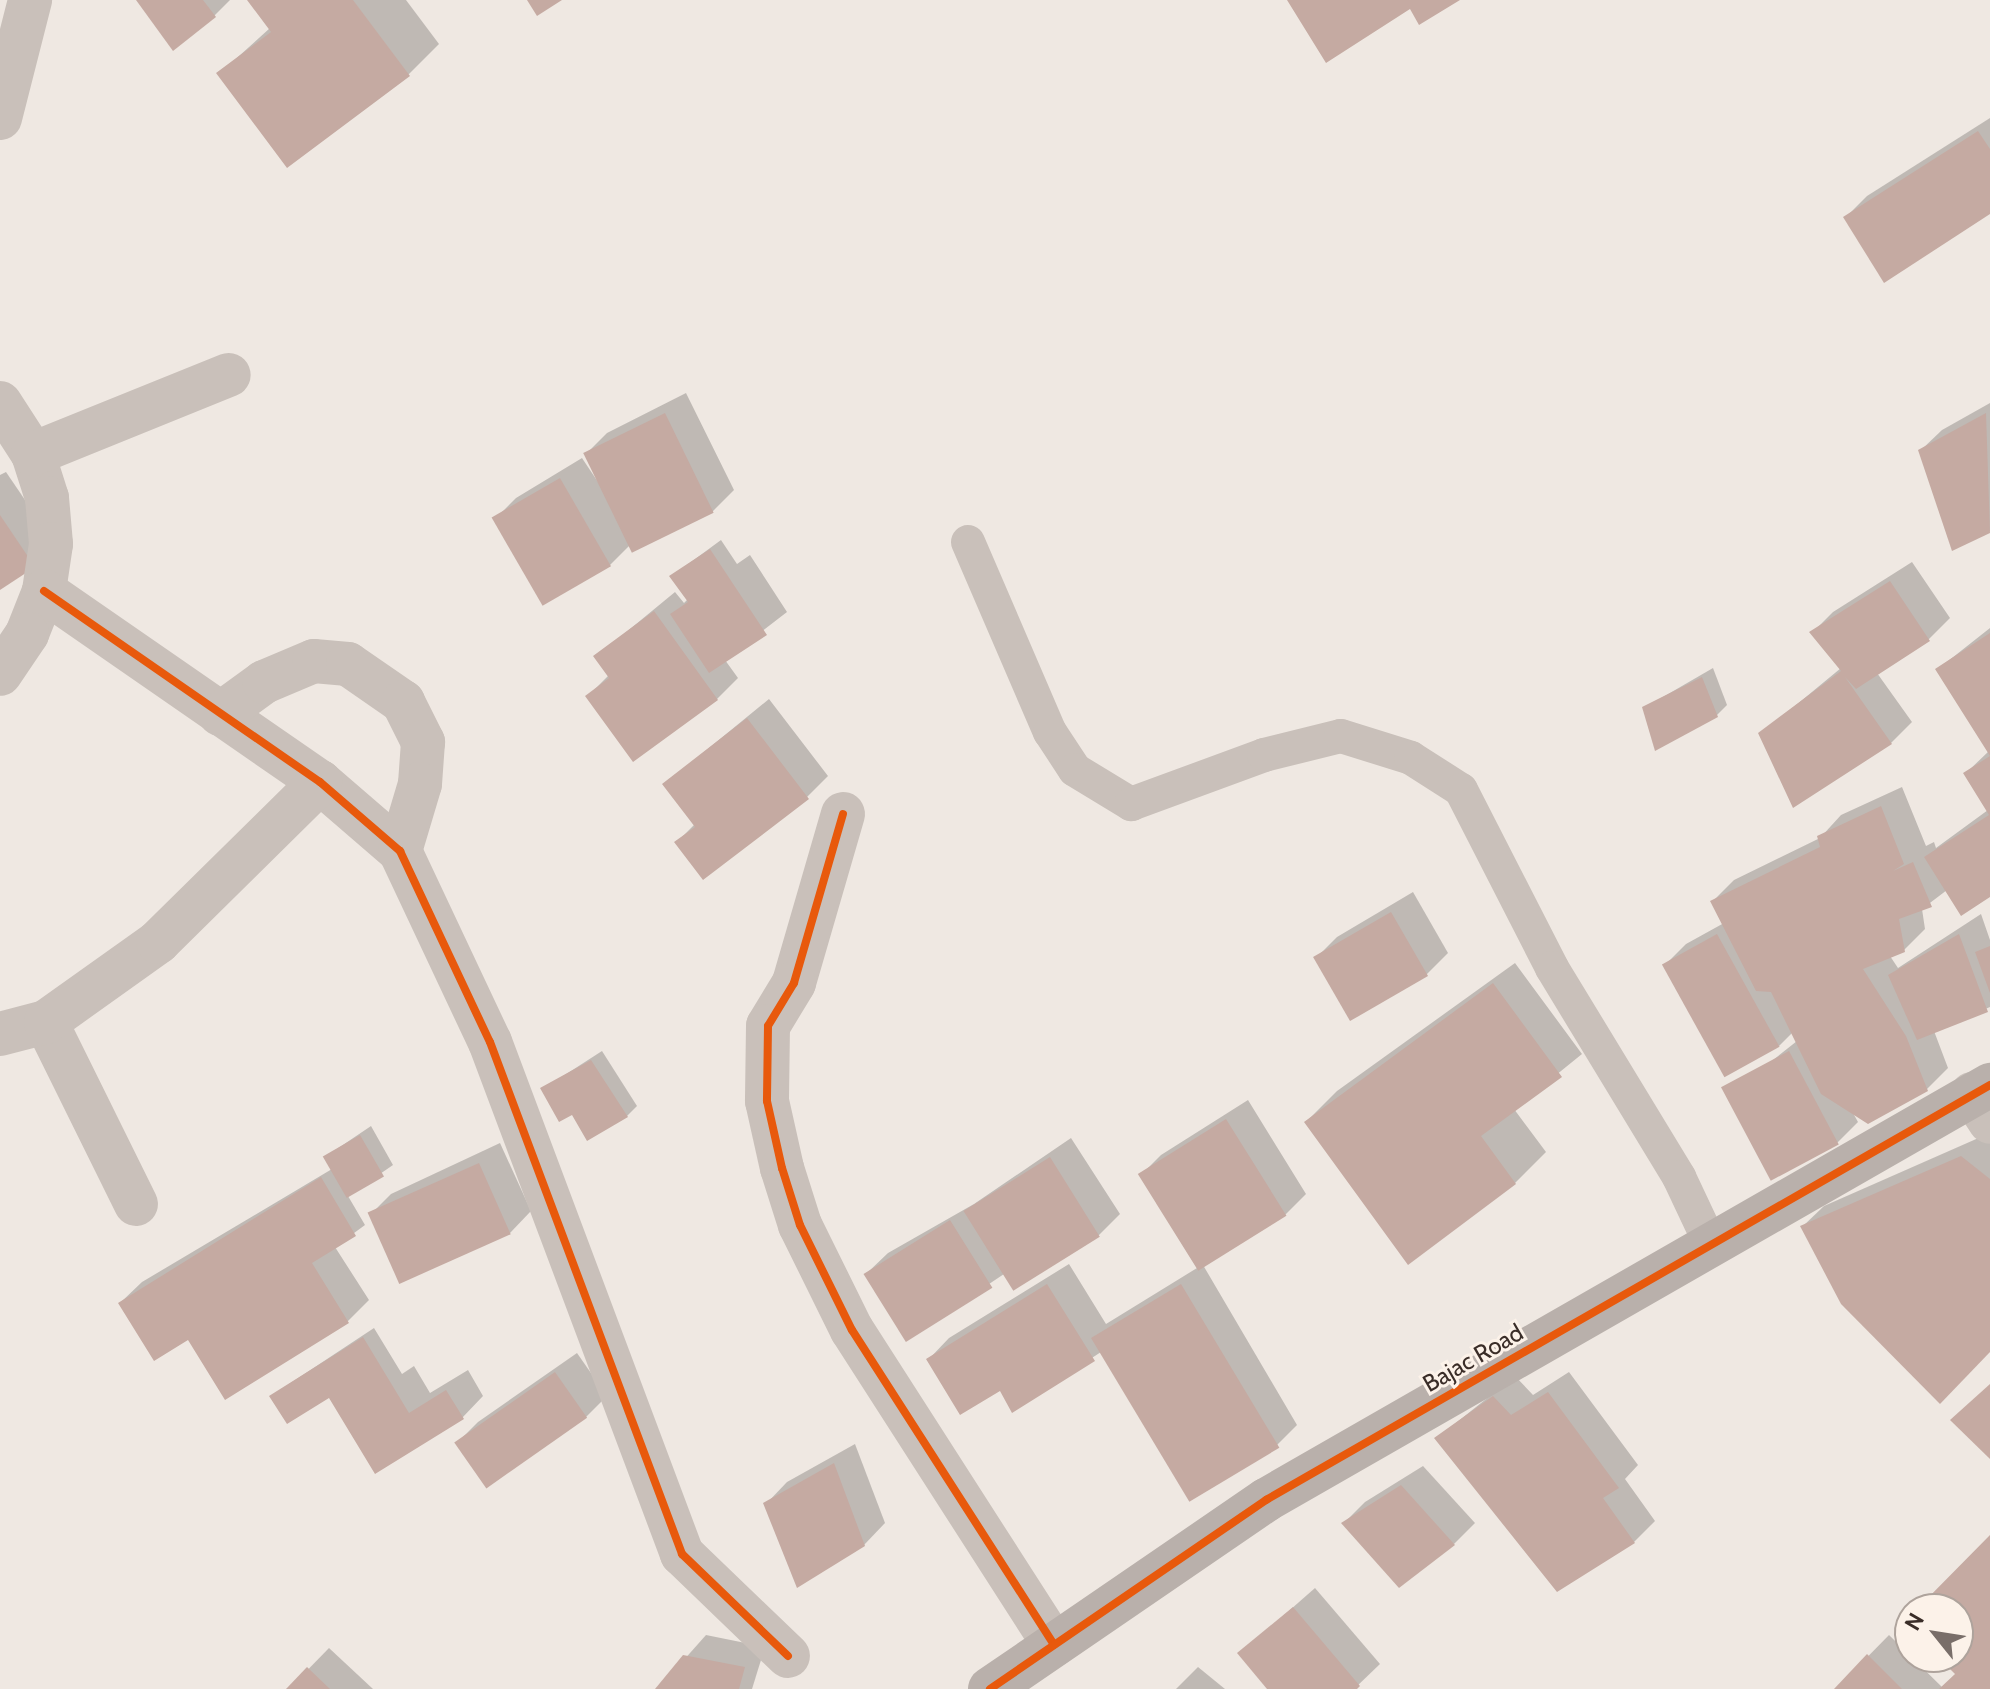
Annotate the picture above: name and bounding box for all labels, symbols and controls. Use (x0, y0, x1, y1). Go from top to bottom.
street label: Bajac Road (1418, 1318, 1528, 1398)
north arrow (1894, 1593, 1974, 1673)
text: N (1899, 1608, 1930, 1635)

